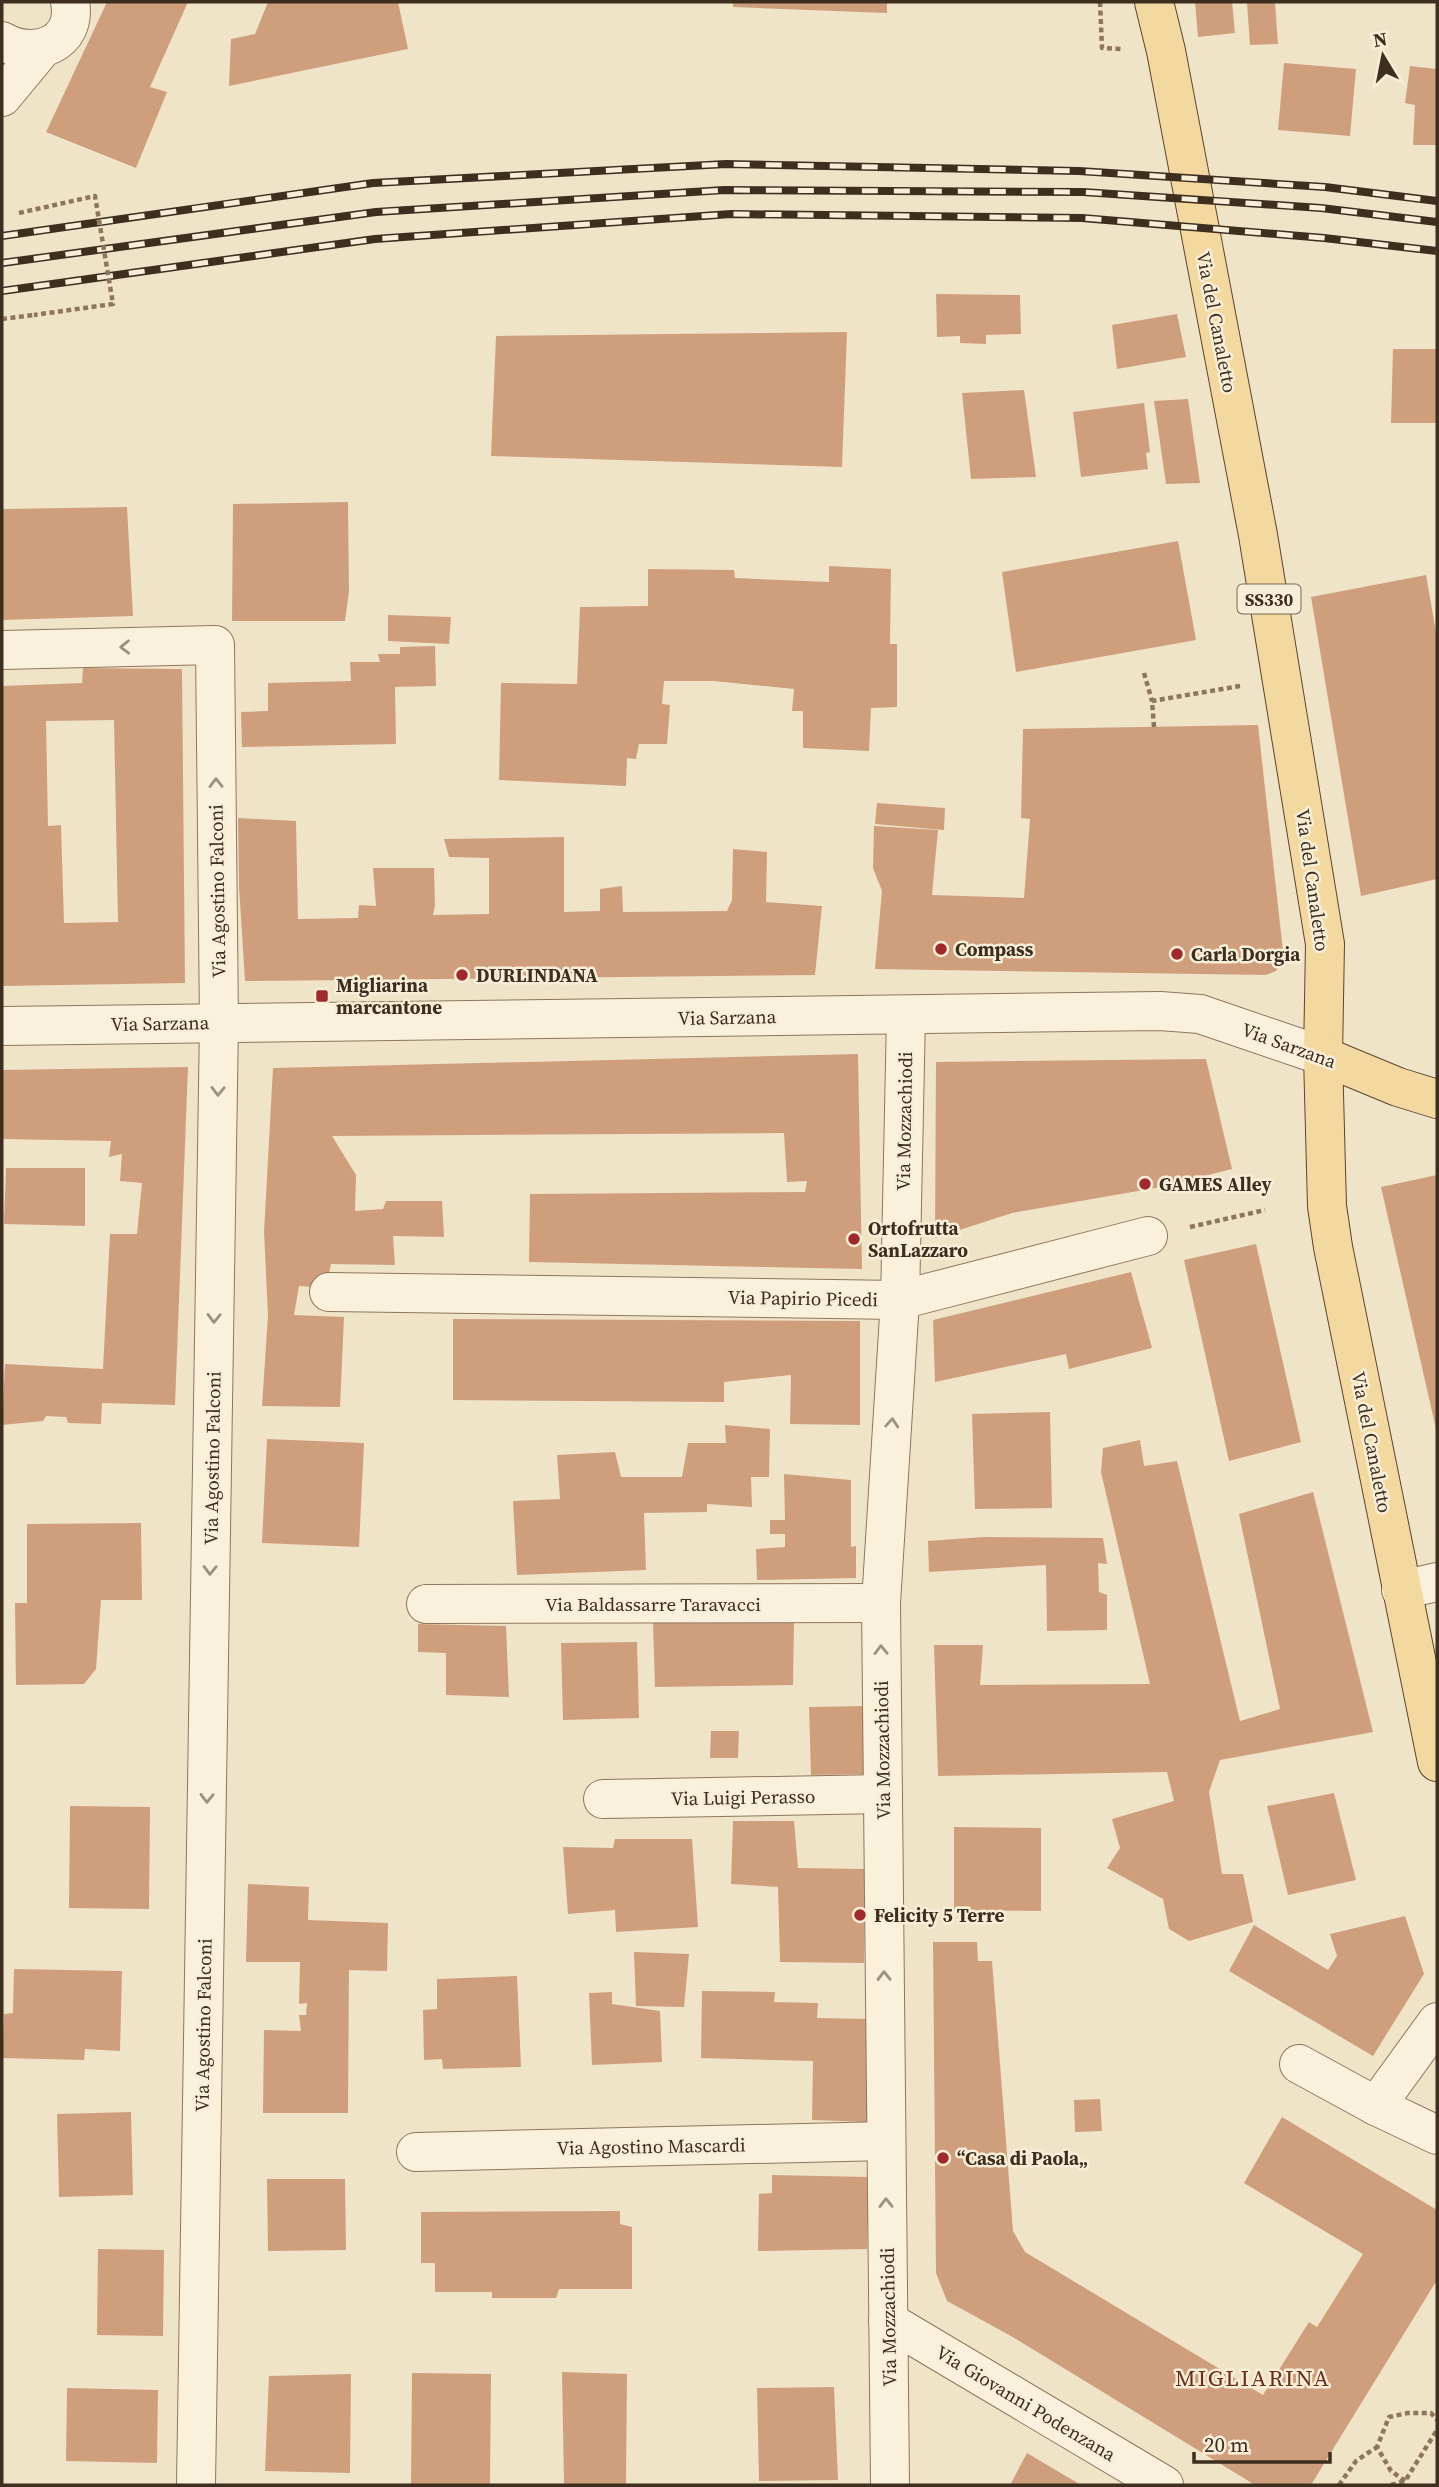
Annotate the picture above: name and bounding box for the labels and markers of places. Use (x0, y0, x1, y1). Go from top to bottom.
place label: Compass (955, 936, 1034, 962)
marker: Compass (933, 941, 949, 957)
place label: Carla Dorgia (1191, 941, 1301, 967)
marker: Carla Dorgia (1169, 946, 1185, 962)
place label: DURLINDANA (476, 962, 598, 988)
marker: DURLINDANA (454, 967, 470, 983)
place label: Migliarina marcantone (336, 972, 442, 1020)
marker: Migliarina marcantone (314, 988, 330, 1004)
place label: GAMES Alley (1159, 1171, 1273, 1197)
marker: GAMES Alley (1137, 1176, 1153, 1192)
place label: Ortofrutta SanLazzaro (868, 1215, 968, 1263)
marker: Ortofrutta SanLazzaro (846, 1231, 862, 1247)
place label: Felicity 5 Terre (874, 1902, 1005, 1928)
marker: Felicity 5 Terre (852, 1907, 868, 1923)
place label: “Casa di Paola„ (957, 2145, 1088, 2171)
marker: “Casa di Paola„ (935, 2150, 951, 2166)

